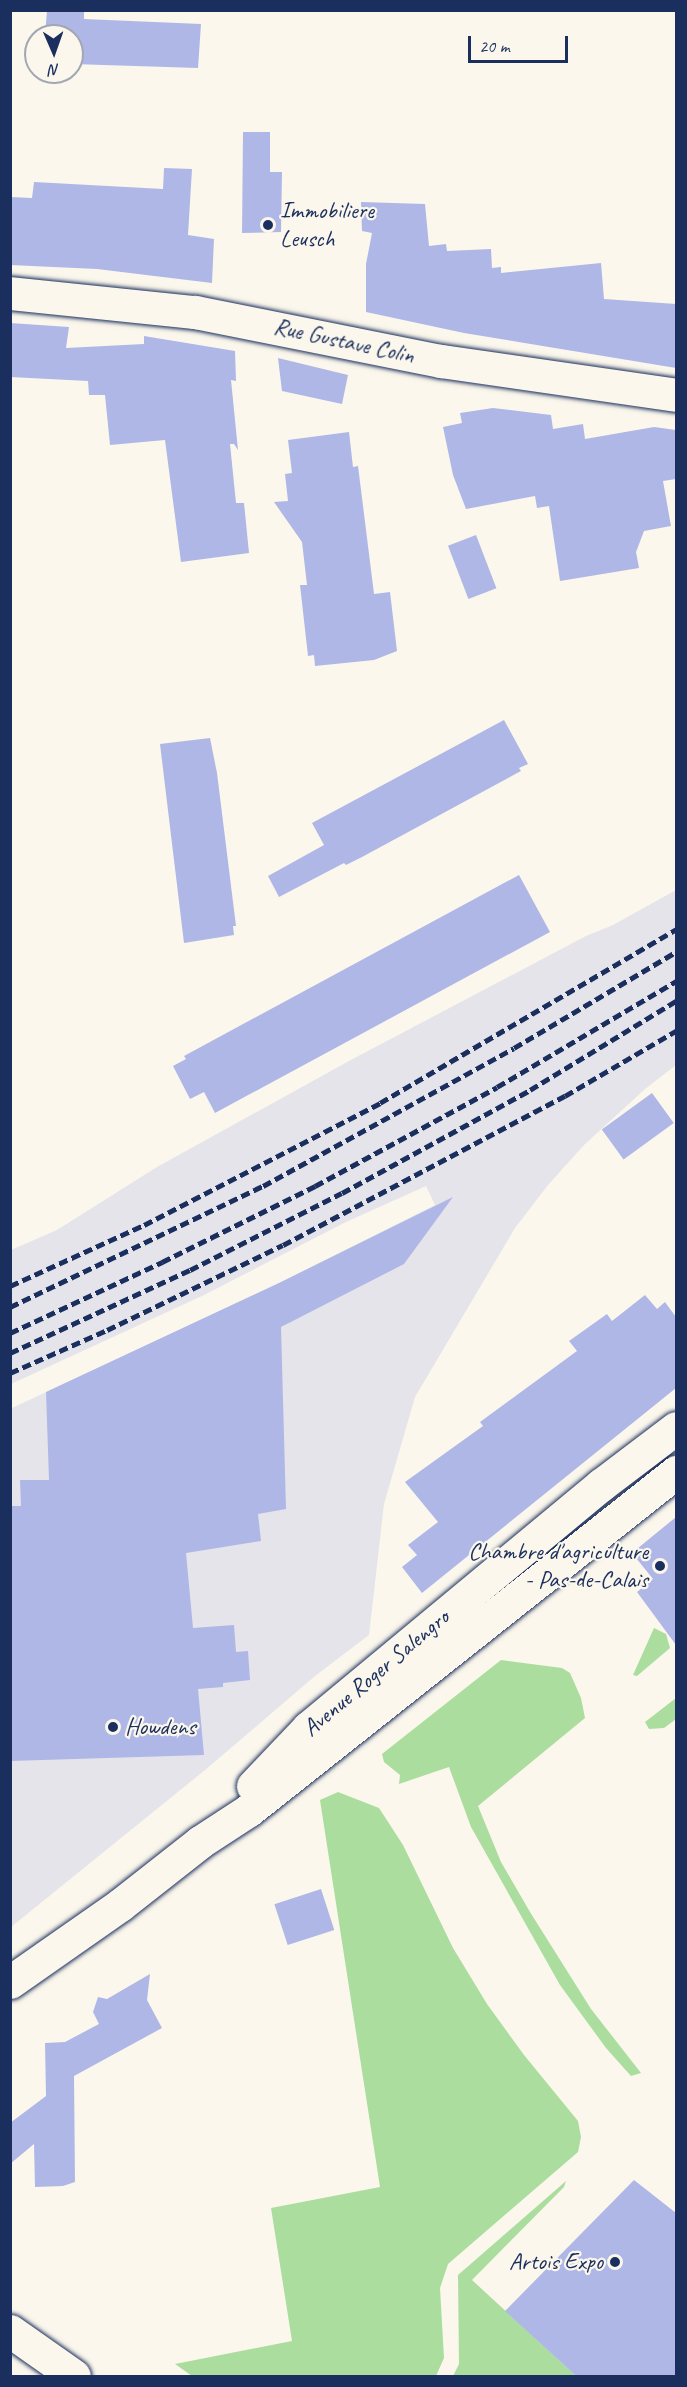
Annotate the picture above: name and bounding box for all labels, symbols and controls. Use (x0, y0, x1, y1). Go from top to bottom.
north arrow (24, 24, 84, 84)
scale bar (471, 24, 572, 62)
text: 20 m (479, 35, 510, 57)
text: N (49, 60, 60, 80)
place label: Immobiliere Leusch (280, 197, 374, 253)
marker: Immobiliere Leusch (261, 218, 275, 232)
street label: Rue Gustave Colin (272, 312, 416, 370)
place label: Chambre d'agriculture - Pas-de-Calais (468, 1538, 648, 1594)
marker: Chambre d'agriculture - Pas-de-Calais (653, 1559, 667, 1573)
street label: Avenue Roger Salengro (297, 1603, 455, 1743)
place label: Howdens (125, 1713, 195, 1741)
marker: Howdens (106, 1720, 120, 1734)
place label: Artois Expo (509, 2248, 603, 2276)
marker: Artois Expo (608, 2255, 622, 2269)

